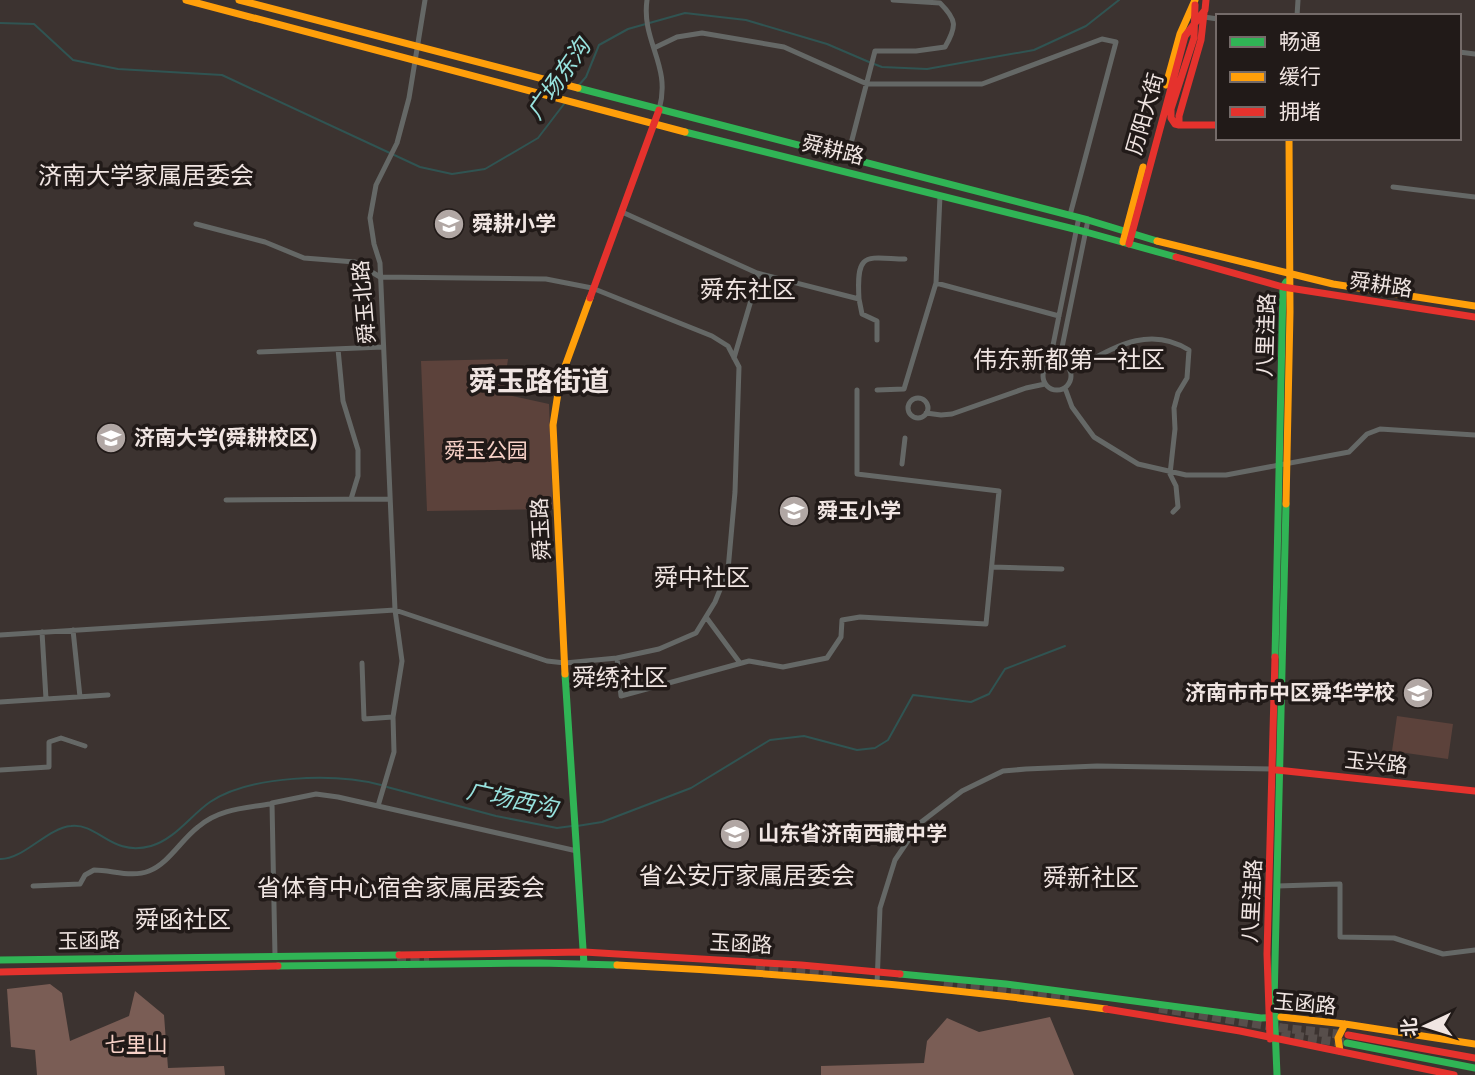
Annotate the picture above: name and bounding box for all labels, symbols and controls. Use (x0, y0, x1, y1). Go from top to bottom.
legend (1216, 14, 1461, 140)
text: 畅通 (1279, 29, 1321, 55)
water label: 广场东沟 (521, 31, 599, 125)
text: 缓行 (1279, 64, 1321, 90)
street label: 历阳大街 (1121, 70, 1169, 158)
text: 拥堵 (1279, 99, 1321, 125)
street label: 舜耕路 (799, 130, 867, 170)
district label: 济南大学家属居委会 (38, 161, 254, 191)
school or university icon: 舜耕小学 (432, 207, 466, 241)
place label: 舜耕小学 (472, 211, 556, 237)
street label: 舜玉北路 (347, 259, 381, 345)
street label: 舜耕路 (1348, 268, 1414, 302)
district label: 舜东社区 (700, 275, 796, 305)
street label: 八里洼路 (1252, 293, 1280, 377)
district label: 伟东新都第一社区 (973, 345, 1165, 375)
district label: 舜玉路街道 (469, 365, 609, 399)
school or university icon: 济南大学(舜耕校区) (94, 421, 128, 455)
place label: 济南大学(舜耕校区) (134, 425, 318, 451)
park label: 舜玉公园 (444, 438, 528, 464)
school or university icon: 舜玉小学 (777, 494, 811, 528)
street label: 舜玉路 (526, 497, 556, 561)
place label: 舜玉小学 (817, 498, 901, 524)
district label: 舜中社区 (654, 563, 750, 593)
district label: 舜绣社区 (572, 663, 668, 693)
school or university icon: 济南市市中区舜华学校 (1401, 676, 1435, 710)
place label: 济南市市中区舜华学校 (1185, 680, 1395, 706)
street label: 玉兴路 (1343, 747, 1409, 779)
water label: 广场西沟 (464, 776, 563, 824)
school or university icon: 山东省济南西藏中学 (718, 817, 752, 851)
place label: 山东省济南西藏中学 (758, 821, 947, 847)
street label: 八里洼路 (1237, 858, 1267, 944)
district label: 省公安厅家属居委会 (639, 861, 855, 891)
district label: 舜新社区 (1043, 863, 1139, 893)
district label: 省体育中心宿舍家属居委会 (257, 873, 545, 903)
district label: 舜函社区 (135, 905, 231, 935)
street label: 玉函路 (57, 927, 121, 955)
street label: 玉函路 (709, 929, 773, 959)
street label: 玉函路 (1272, 988, 1338, 1020)
north arrow (1391, 991, 1461, 1061)
text: 北 (1397, 1017, 1423, 1037)
park label: 七里山 (105, 1032, 168, 1058)

